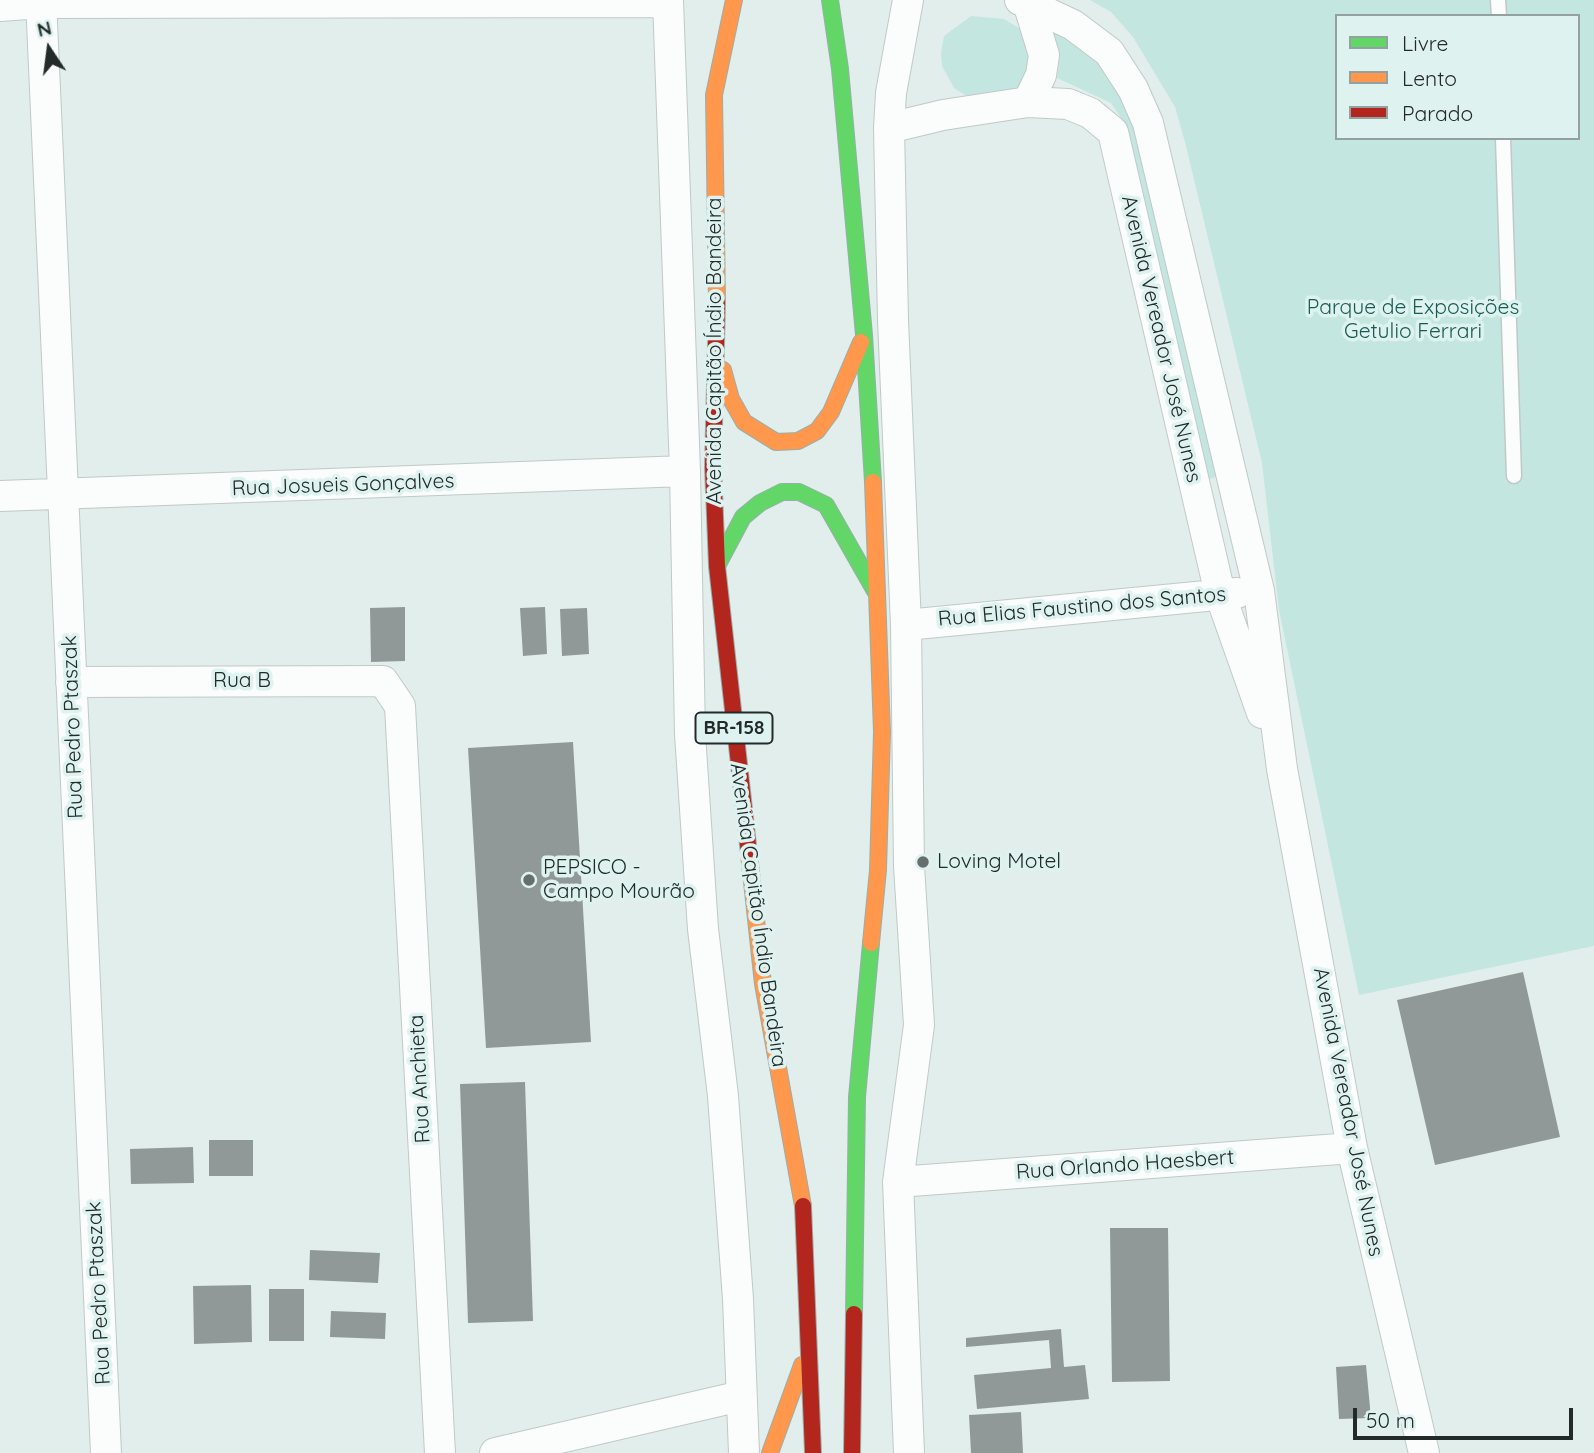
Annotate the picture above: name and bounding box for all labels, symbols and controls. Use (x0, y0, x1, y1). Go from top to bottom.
north arrow (14, 14, 84, 84)
legend (1335, 14, 1580, 140)
text: N (35, 15, 54, 42)
text: Livre (1402, 30, 1448, 56)
text: Lento (1402, 65, 1457, 91)
text: Parado (1402, 100, 1473, 126)
street label: Avenida Vereador José Nunes (1116, 193, 1206, 485)
street label: Avenida Capitão Índio Bandeira (702, 198, 728, 504)
park label: Parque de Exposições Getulio Ferrari (1307, 295, 1519, 345)
street label: Rua Josueis Gonçalves (231, 469, 455, 501)
street label: Rua Elias Faustino dos Santos (937, 582, 1227, 632)
street label: Rua Pedro Ptaszak (57, 635, 89, 819)
street label: Rua B (213, 668, 271, 694)
road number: BR-158 (696, 712, 772, 744)
street label: Avenida Capitão Índio Bandeira (724, 761, 792, 1069)
place label: Loving Motel (937, 849, 1061, 875)
marker: Loving Motel (915, 854, 931, 870)
place label: PEPSICO - Campo Mourão (543, 855, 695, 905)
marker: PEPSICO - Campo Mourão (521, 872, 537, 888)
street label: Avenida Vereador José Nunes (1308, 965, 1388, 1259)
street label: Rua Anchieta (404, 1014, 436, 1144)
street label: Rua Orlando Haesbert (1015, 1145, 1235, 1185)
street label: Rua Pedro Ptaszak (82, 1201, 116, 1385)
scale bar (1356, 1394, 1576, 1438)
text: 50 m (1366, 1407, 1415, 1433)

